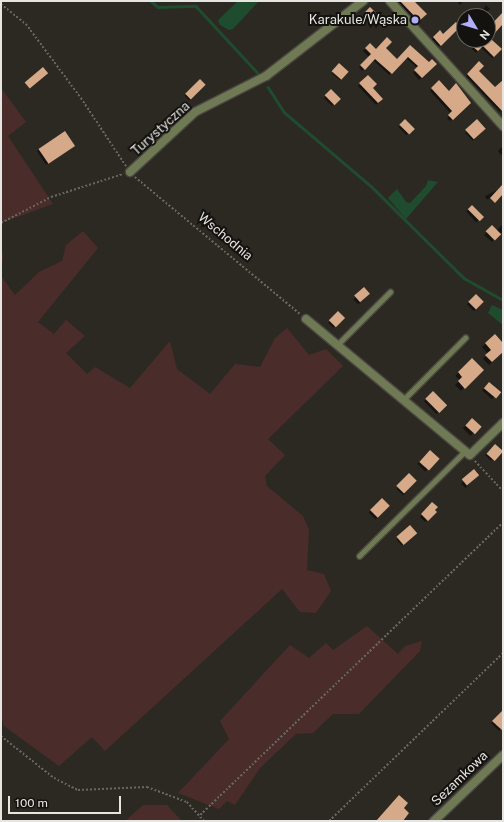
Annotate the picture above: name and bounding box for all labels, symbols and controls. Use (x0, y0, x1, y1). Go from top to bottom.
north arrow (456, 8, 496, 48)
place label: Karakule/Wąska (309, 12, 407, 28)
marker: Karakule/Wąska (410, 15, 420, 25)
text: N (477, 28, 492, 42)
street label: Turystyczna (129, 99, 193, 159)
street label: Wschodnia (195, 210, 255, 264)
street label: Sezamkowa (429, 748, 491, 810)
scale bar (10, 788, 123, 814)
text: 100 m (15, 796, 48, 810)

